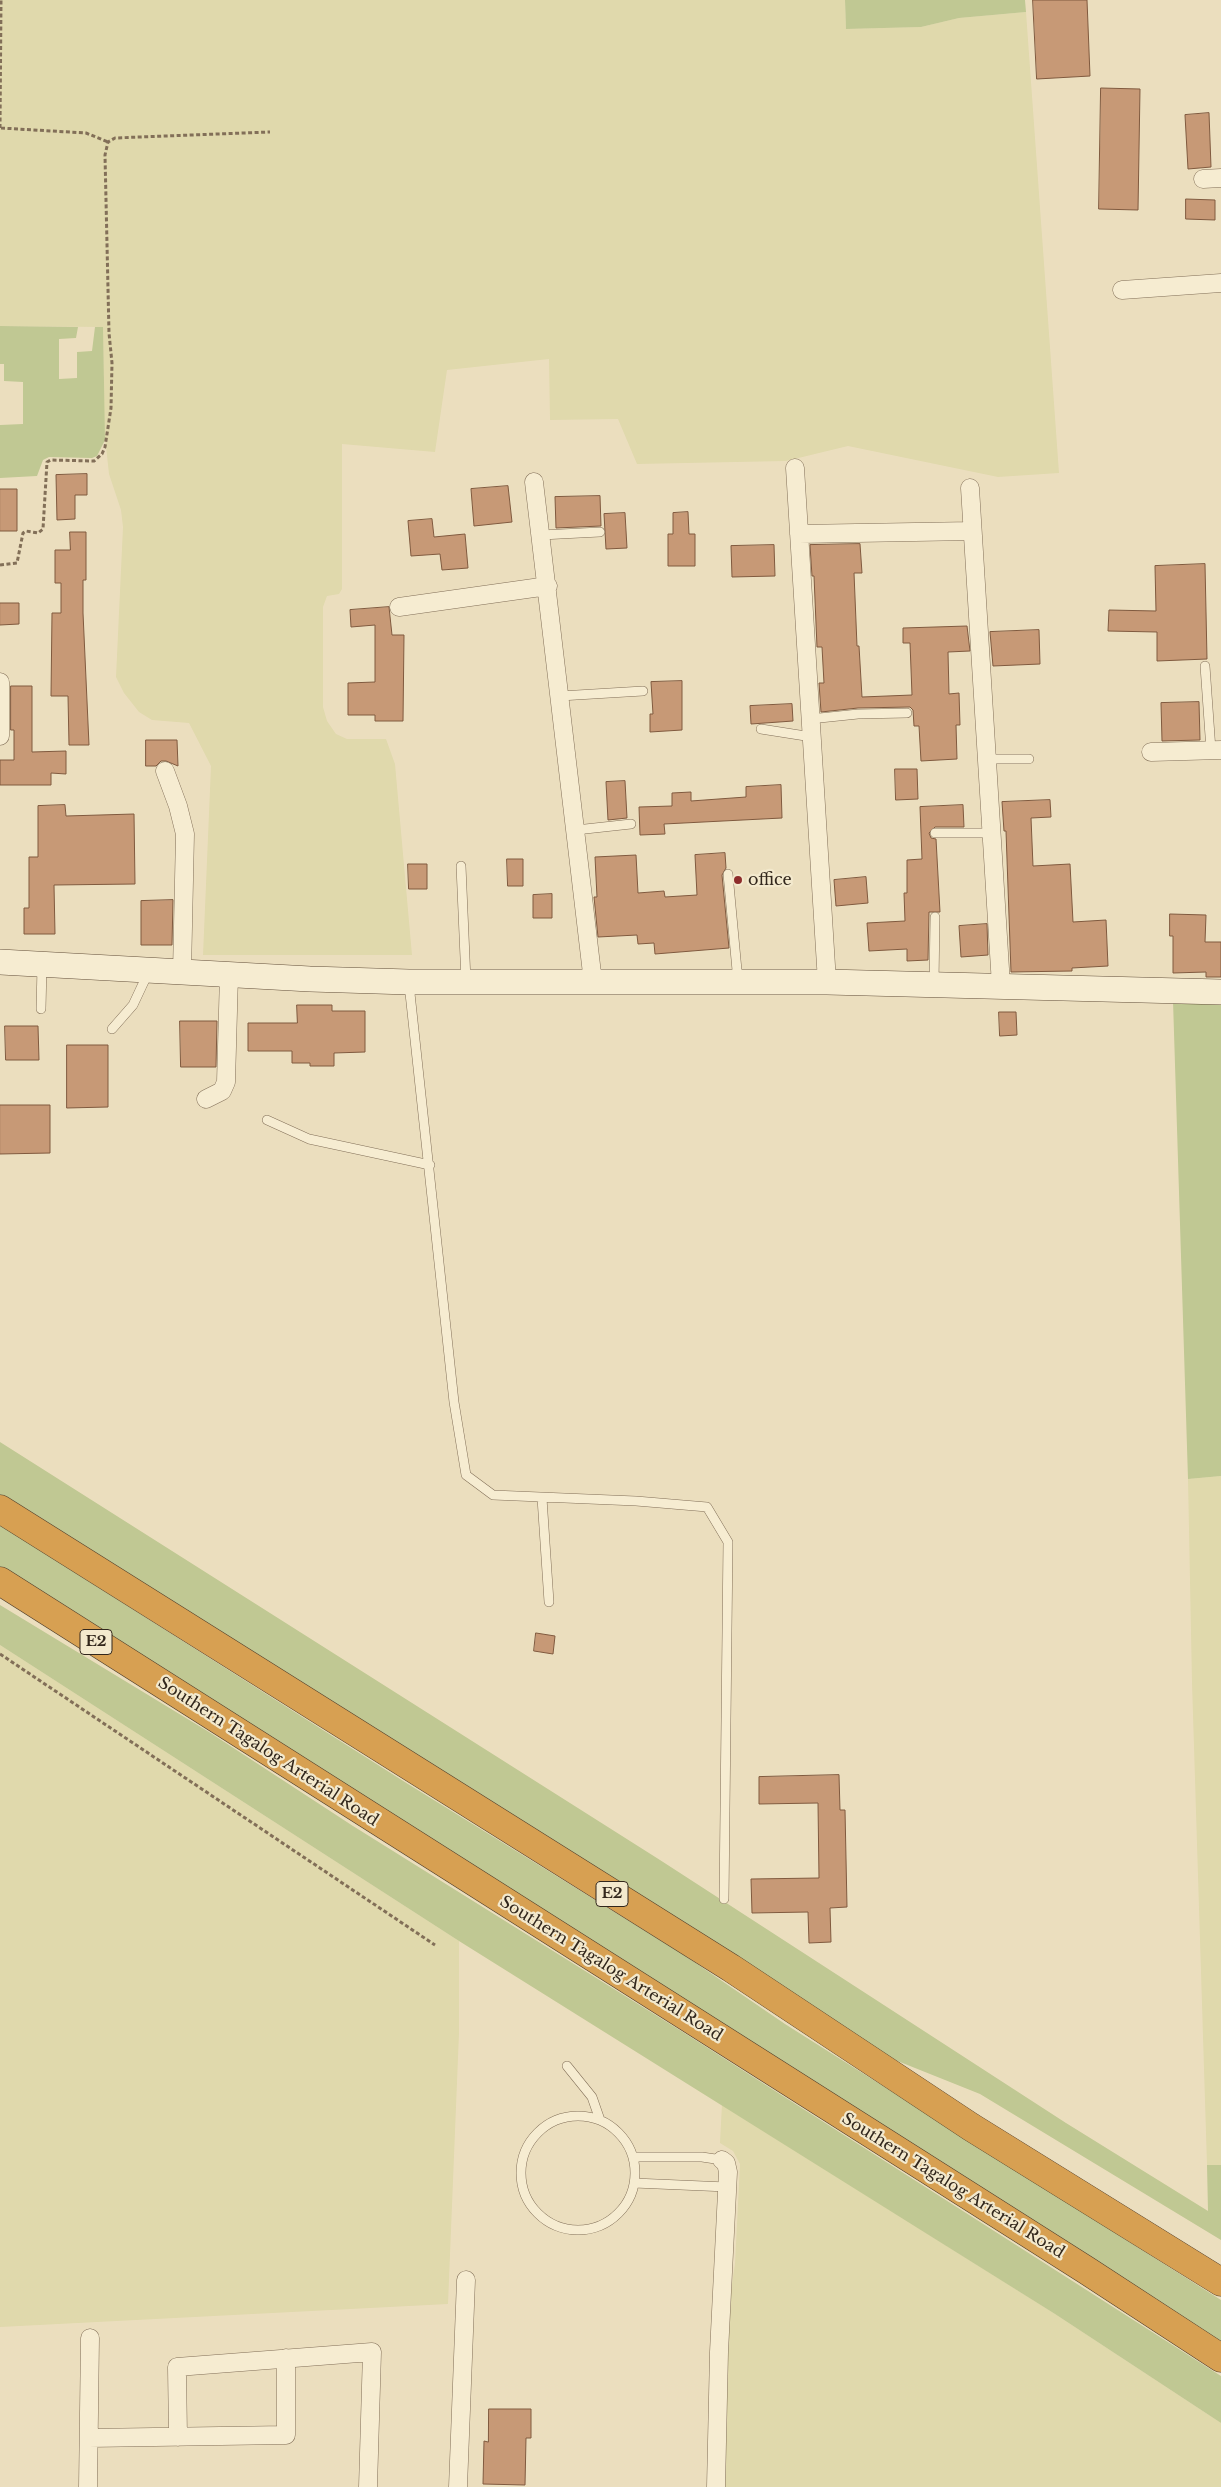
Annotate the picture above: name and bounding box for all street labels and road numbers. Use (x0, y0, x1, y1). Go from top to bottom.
road number: E2 (80, 1630, 112, 1654)
street label: Southern Tagalog Arterial Road (154, 1673, 382, 1831)
road number: E2 (596, 1882, 628, 1906)
street label: Southern Tagalog Arterial Road (496, 1892, 726, 2046)
street label: Southern Tagalog Arterial Road (838, 2109, 1068, 2263)

